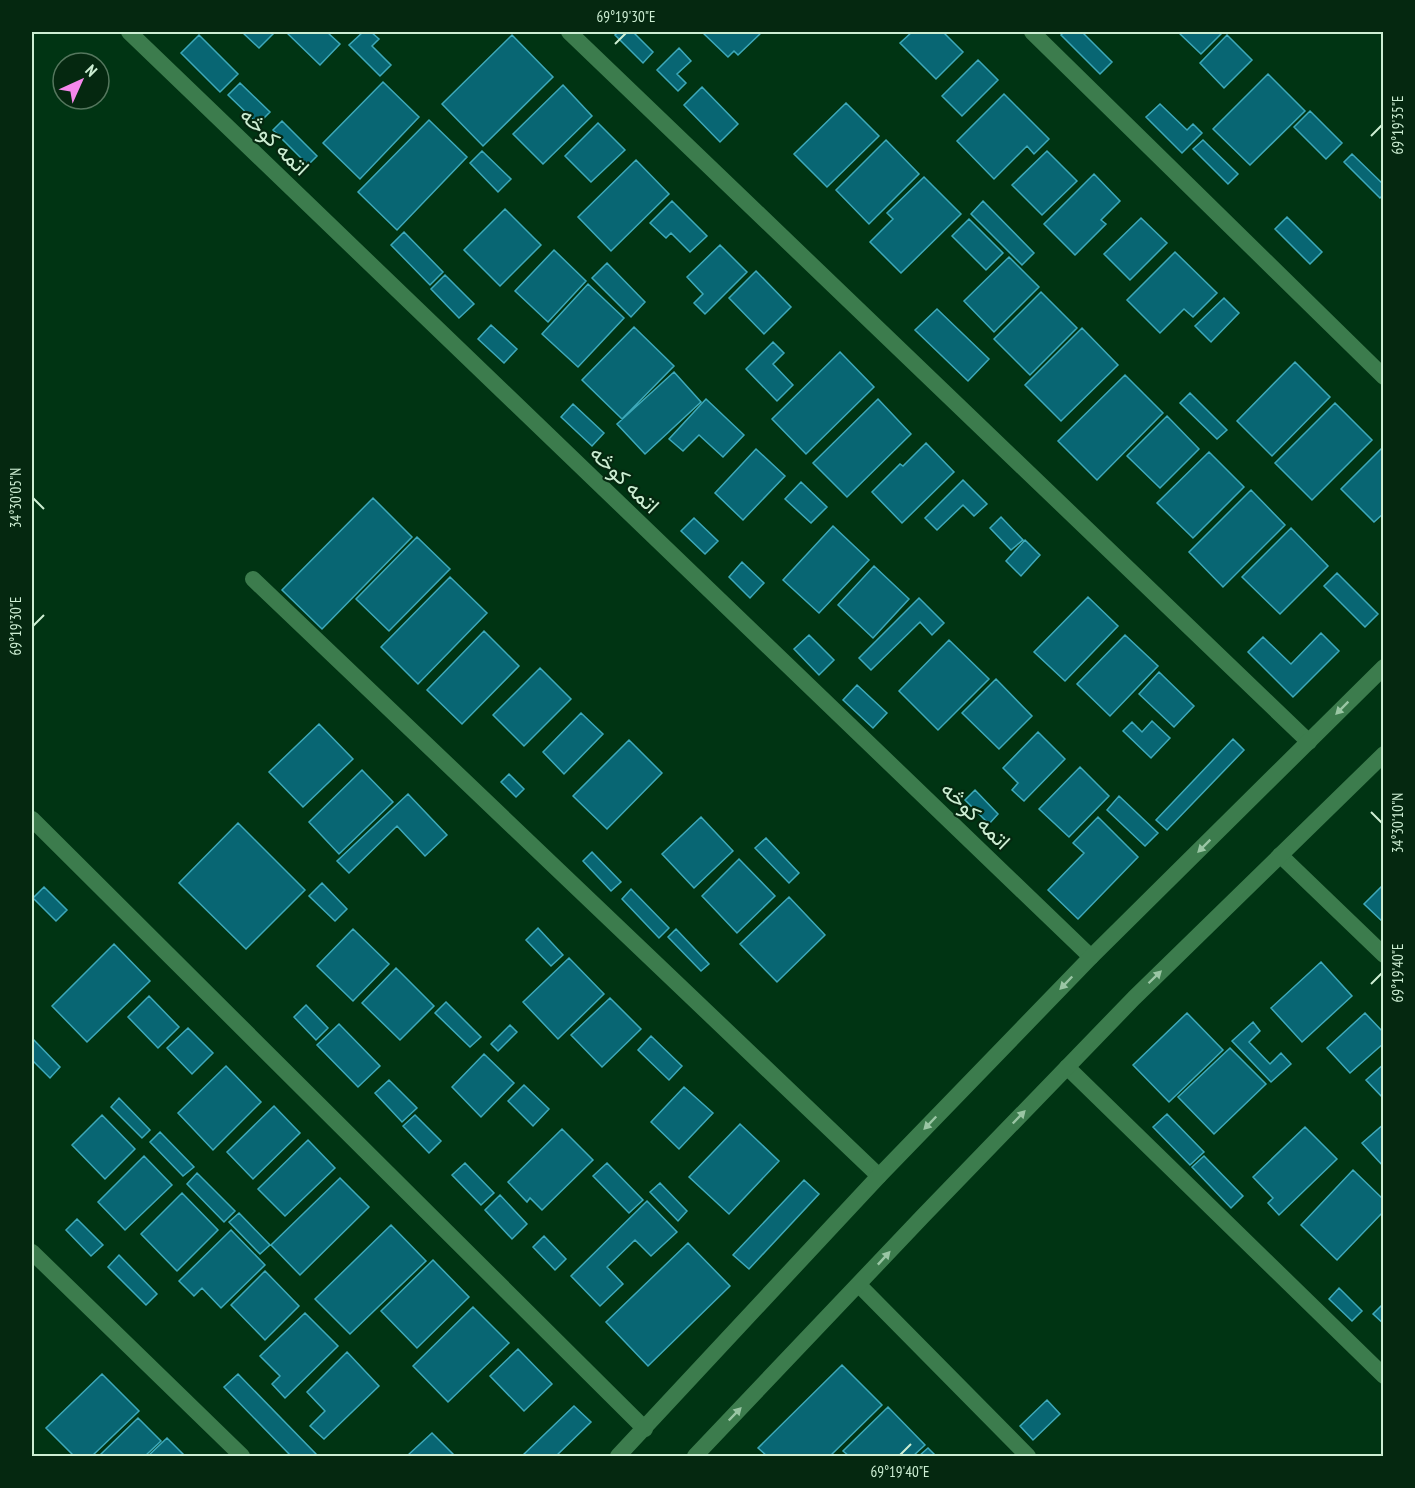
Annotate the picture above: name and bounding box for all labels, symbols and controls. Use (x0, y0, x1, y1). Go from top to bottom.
text: 69°19'30"E (596, 7, 656, 26)
north arrow (51, 51, 111, 111)
text: N (81, 60, 102, 81)
text: 69°19'35"E (1388, 95, 1407, 155)
street label: اتمه کوڅه (234, 101, 316, 181)
street label: اتمه کوڅه (584, 439, 666, 519)
text: 34°30'05"N (6, 468, 25, 528)
text: 69°19'30"E (6, 596, 25, 656)
one-way arrow (1336, 701, 1350, 715)
street label: اتمه کوڅه (935, 775, 1017, 855)
text: 34°30'10"N (1388, 793, 1407, 853)
one-way arrow (1198, 838, 1212, 852)
text: 69°19'40"E (1388, 943, 1407, 1003)
one-way arrow (1148, 971, 1162, 985)
one-way arrow (1059, 976, 1073, 990)
one-way arrow (1012, 1109, 1026, 1124)
one-way arrow (923, 1116, 937, 1131)
one-way arrow (877, 1250, 891, 1265)
one-way arrow (728, 1408, 742, 1422)
text: 69°19'40"E (870, 1462, 930, 1481)

